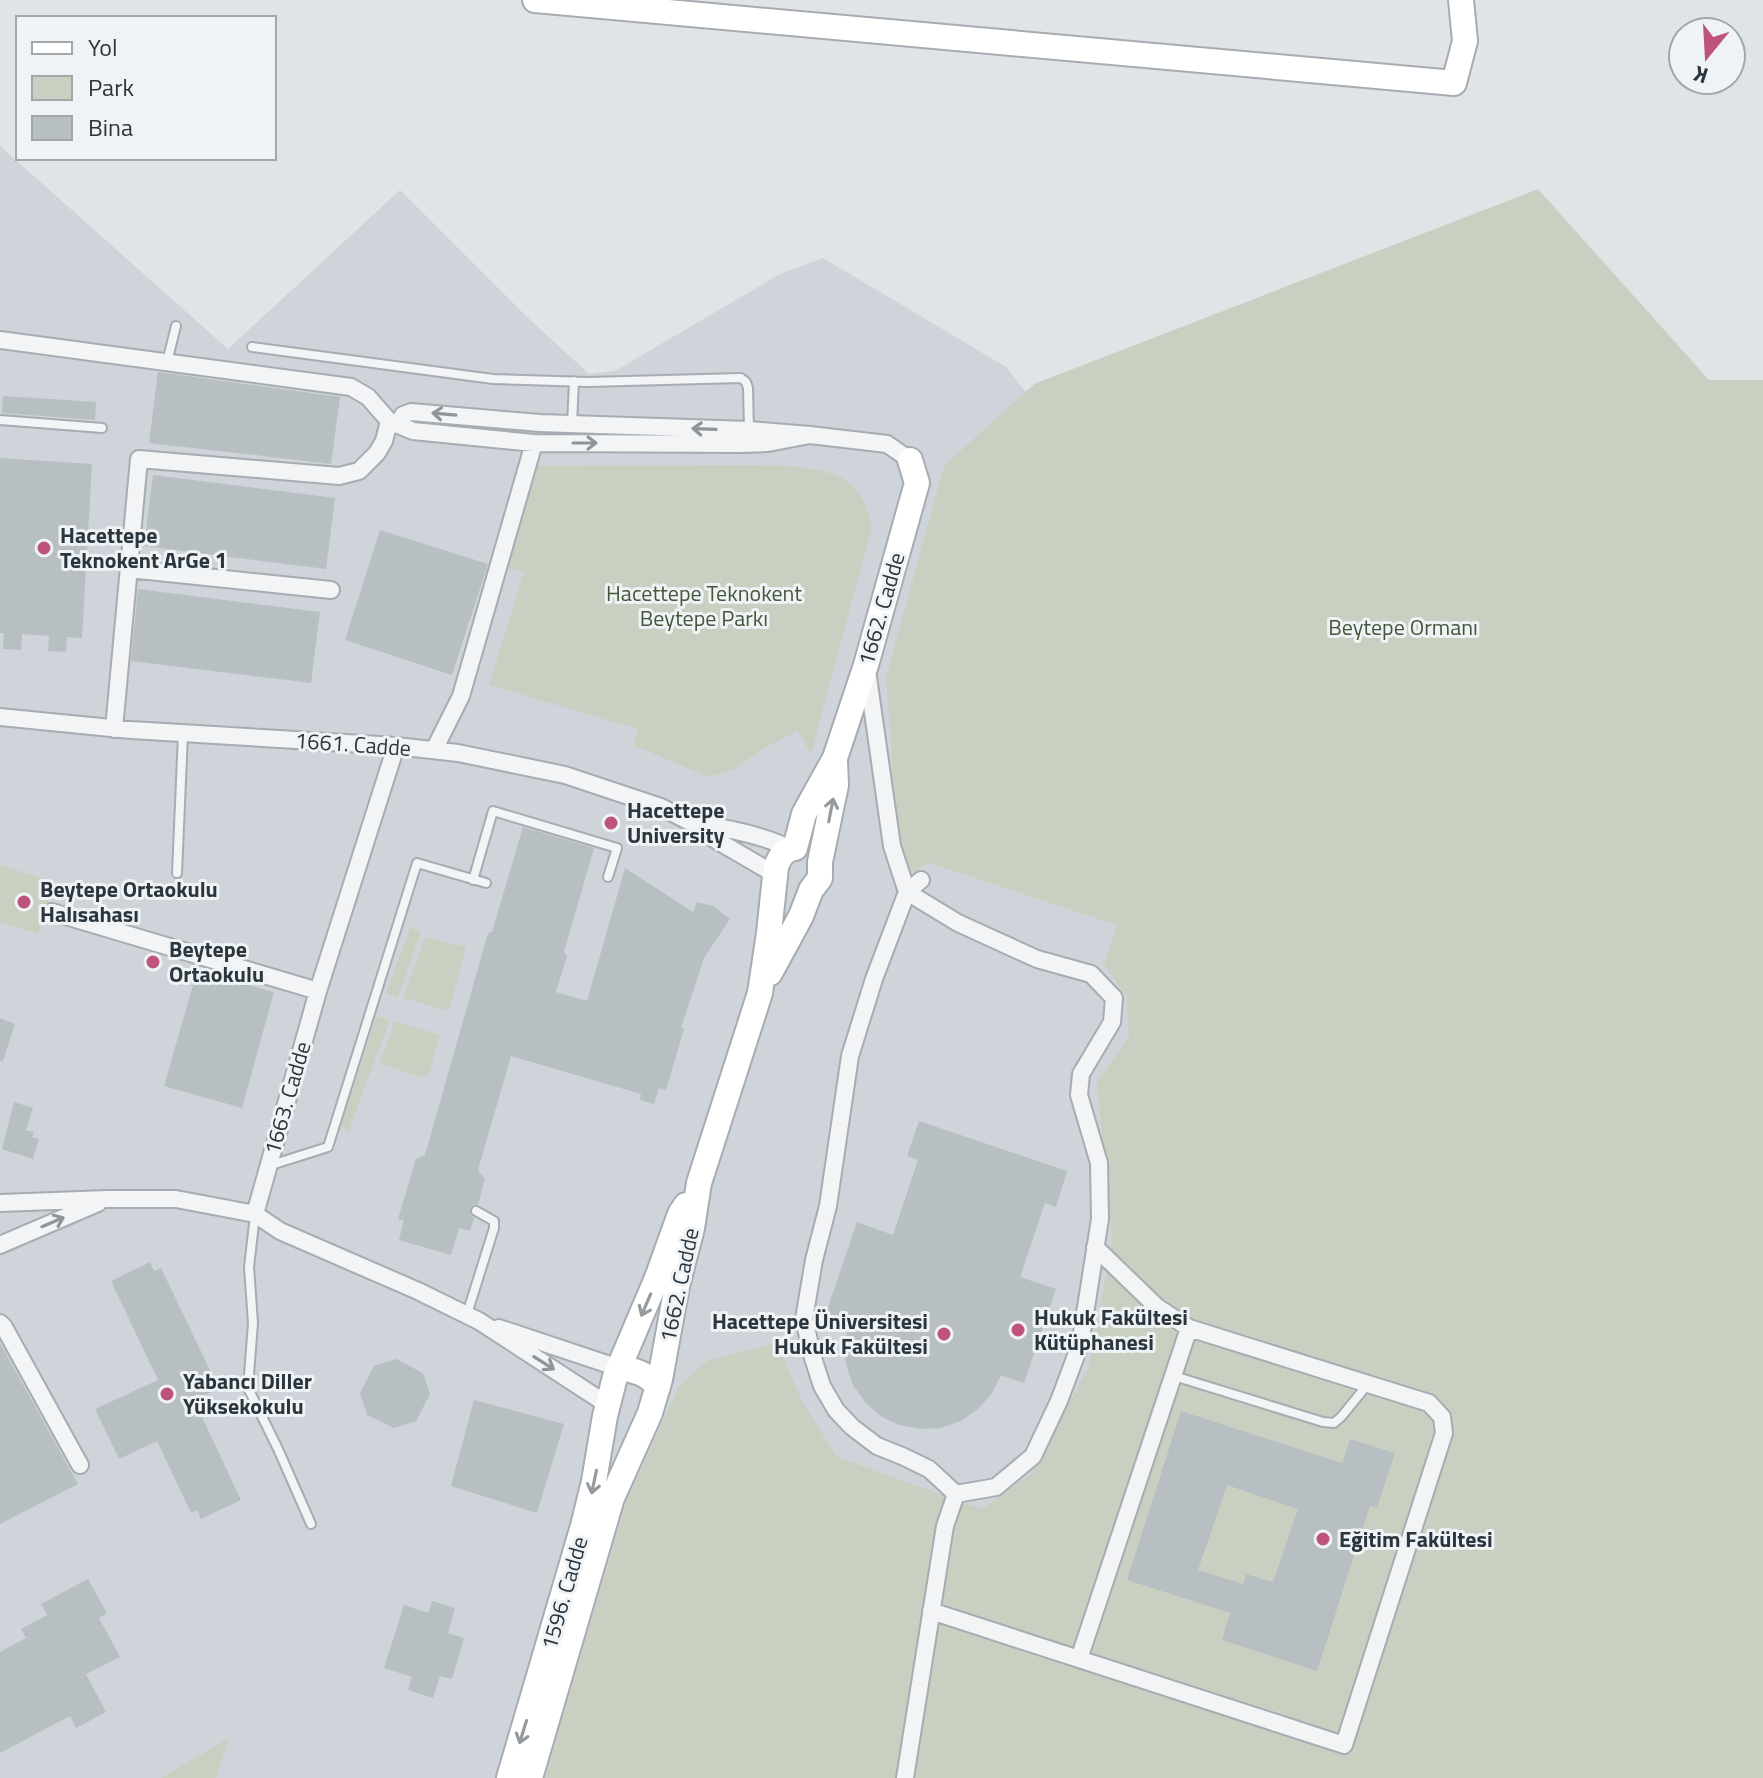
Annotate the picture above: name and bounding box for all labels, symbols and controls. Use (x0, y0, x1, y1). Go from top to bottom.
legend (16, 16, 276, 160)
north arrow (1667, 16, 1747, 96)
text: Yol (88, 29, 117, 65)
text: K (1689, 57, 1712, 93)
text: Park (88, 69, 134, 105)
text: Bina (88, 109, 133, 145)
one-way arrow (431, 407, 458, 422)
one-way arrow (691, 421, 718, 437)
one-way arrow (571, 436, 598, 451)
place label: Hacettepe Teknokent ArGe 1 (60, 518, 227, 577)
marker: Hacettepe Teknokent ArGe 1 (35, 539, 53, 557)
street label: 1662. Cadde (849, 548, 913, 670)
park label: Hacettepe Teknokent Beytepe Parkı (606, 576, 802, 635)
park label: Beytepe Ormanı (1328, 610, 1478, 644)
street label: 1661. Cadde (294, 723, 412, 765)
place label: Hacettepe University (627, 793, 725, 852)
one-way arrow (825, 798, 840, 824)
marker: Hacettepe University (602, 814, 620, 832)
place label: Beytepe Ortaokulu Halısahası (40, 872, 218, 931)
marker: Beytepe Ortaokulu Halısahası (15, 893, 33, 911)
place label: Beytepe Ortaokulu (169, 932, 264, 991)
marker: Beytepe Ortaokulu (144, 953, 162, 971)
street label: 1663. Cadde (255, 1037, 319, 1159)
one-way arrow (41, 1214, 65, 1229)
street label: 1662. Cadde (650, 1225, 708, 1345)
one-way arrow (637, 1292, 652, 1317)
place label: Hukuk Fakültesi Kütüphanesi (1034, 1300, 1188, 1359)
place label: Hacettepe Üniversitesi Hukuk Fakültesi (712, 1304, 928, 1363)
marker: Hukuk Fakültesi Kütüphanesi (1009, 1321, 1027, 1339)
marker: Hacettepe Üniversitesi Hukuk Fakültesi (935, 1325, 953, 1343)
one-way arrow (532, 1354, 554, 1371)
place label: Yabancı Diller Yüksekokulu (183, 1364, 312, 1423)
marker: Yabancı Diller Yüksekokulu (158, 1385, 176, 1403)
one-way arrow (585, 1468, 600, 1494)
place label: Eğitim Fakültesi (1339, 1522, 1493, 1556)
marker: Eğitim Fakültesi (1314, 1530, 1332, 1548)
street label: 1596. Cadde (532, 1532, 596, 1654)
one-way arrow (515, 1718, 530, 1744)

